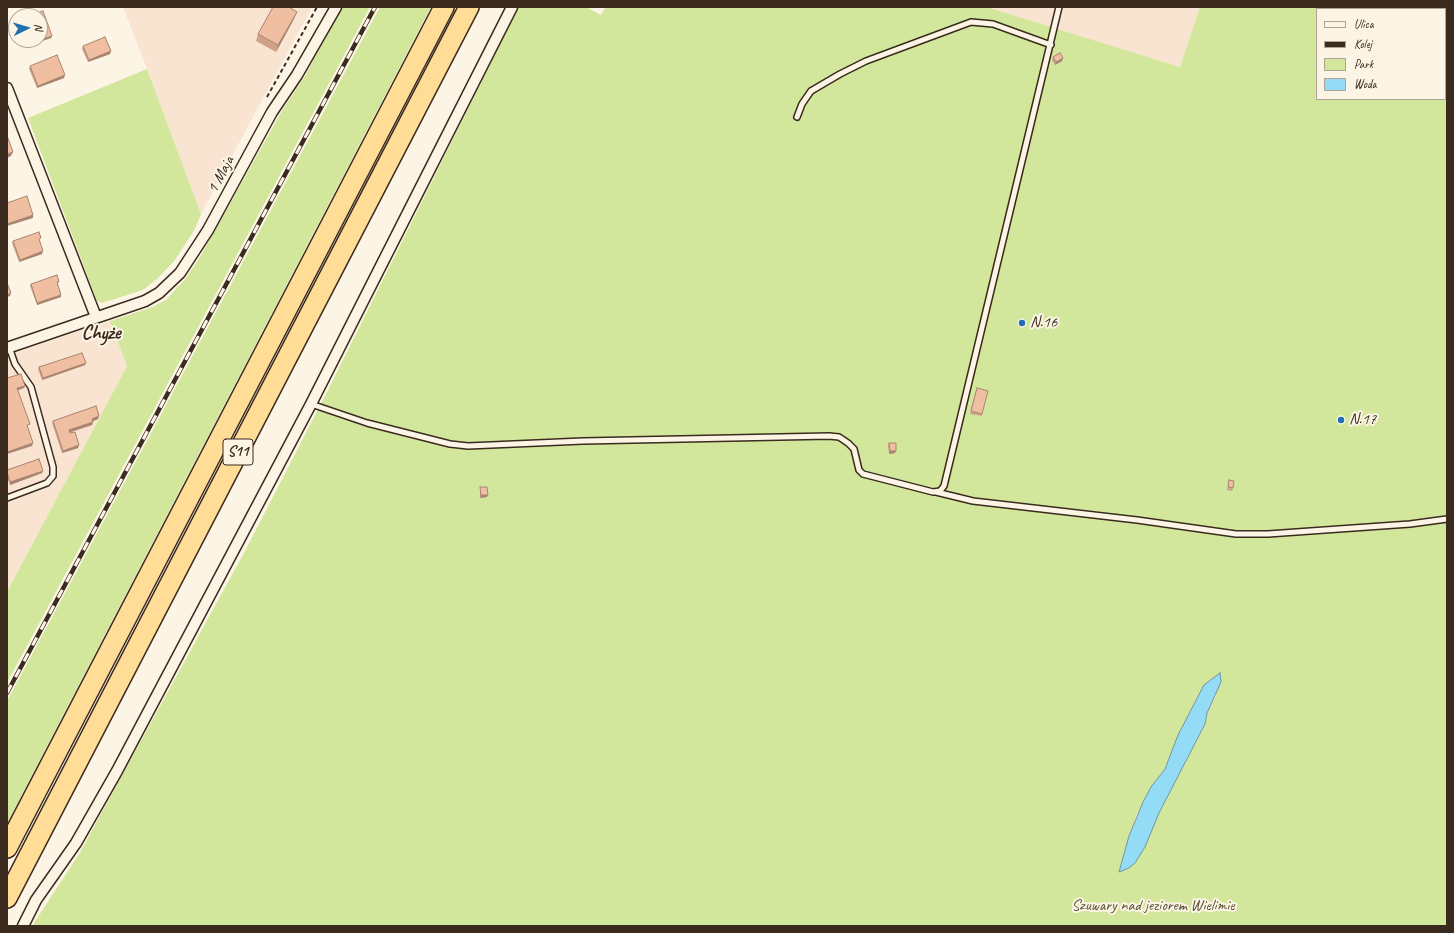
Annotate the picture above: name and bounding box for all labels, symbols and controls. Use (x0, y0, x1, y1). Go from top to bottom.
north arrow (8, 8, 48, 48)
legend (1316, 8, 1446, 100)
text: Ulica (1354, 16, 1373, 32)
text: N (32, 23, 46, 31)
text: Kolej (1354, 36, 1372, 52)
text: Park (1354, 56, 1373, 72)
text: Woda (1354, 76, 1376, 92)
street label: 1 Maja (203, 153, 239, 197)
place label: N.16 (1030, 313, 1057, 333)
marker: N.16 (1017, 318, 1027, 328)
district label: Chyże (82, 322, 120, 346)
place label: N.17 (1349, 410, 1376, 430)
marker: N.17 (1336, 415, 1346, 425)
road number: S11 (223, 439, 253, 465)
park label: Szuwary nad jeziorem Wielimie (1072, 896, 1234, 916)

